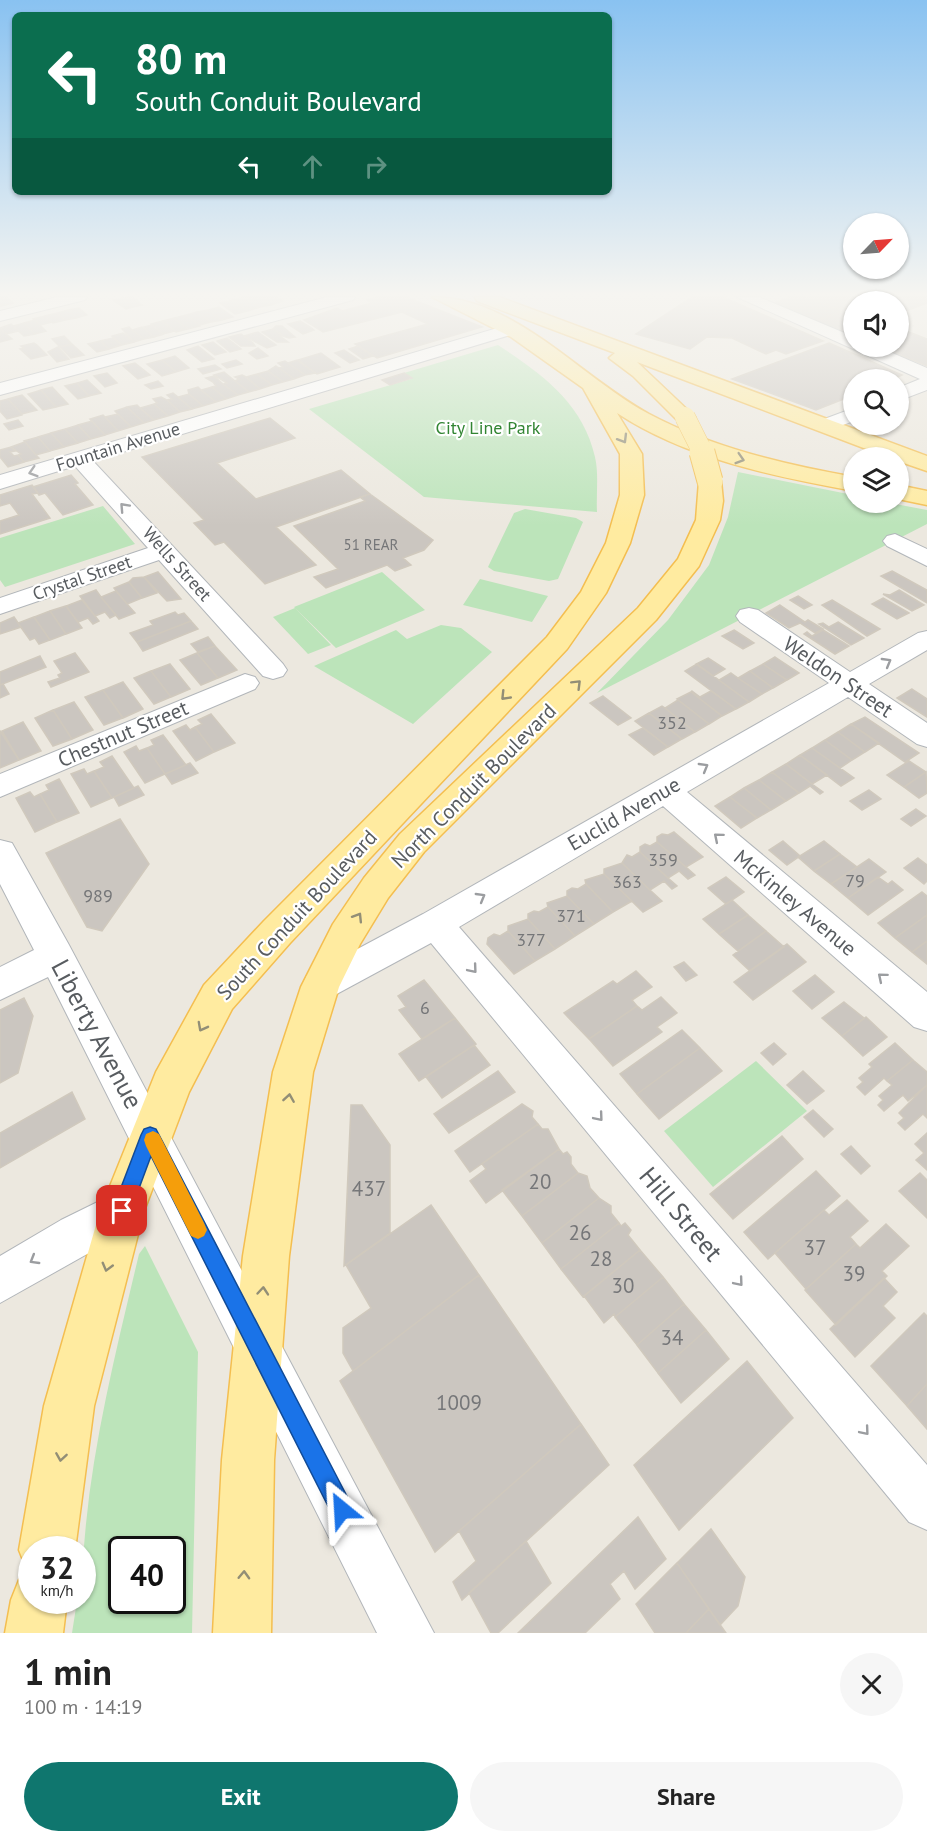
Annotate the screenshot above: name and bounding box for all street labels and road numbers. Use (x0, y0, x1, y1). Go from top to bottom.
street label: Fountain Avenue (53, 417, 183, 476)
street label: Wells Street (138, 522, 217, 606)
street label: Crystal Street (29, 550, 134, 605)
street label: Weldon Street (778, 630, 898, 723)
street label: Chestnut Street (53, 694, 192, 773)
street label: North Conduit Boulevard (385, 697, 562, 874)
street label: Euclid Avenue (563, 770, 685, 857)
street label: South Conduit Boulevard (211, 824, 383, 1005)
street label: McKinley Avenue (728, 843, 862, 962)
street label: Liberty Avenue (44, 953, 151, 1114)
street label: Hill Street (632, 1160, 730, 1268)

